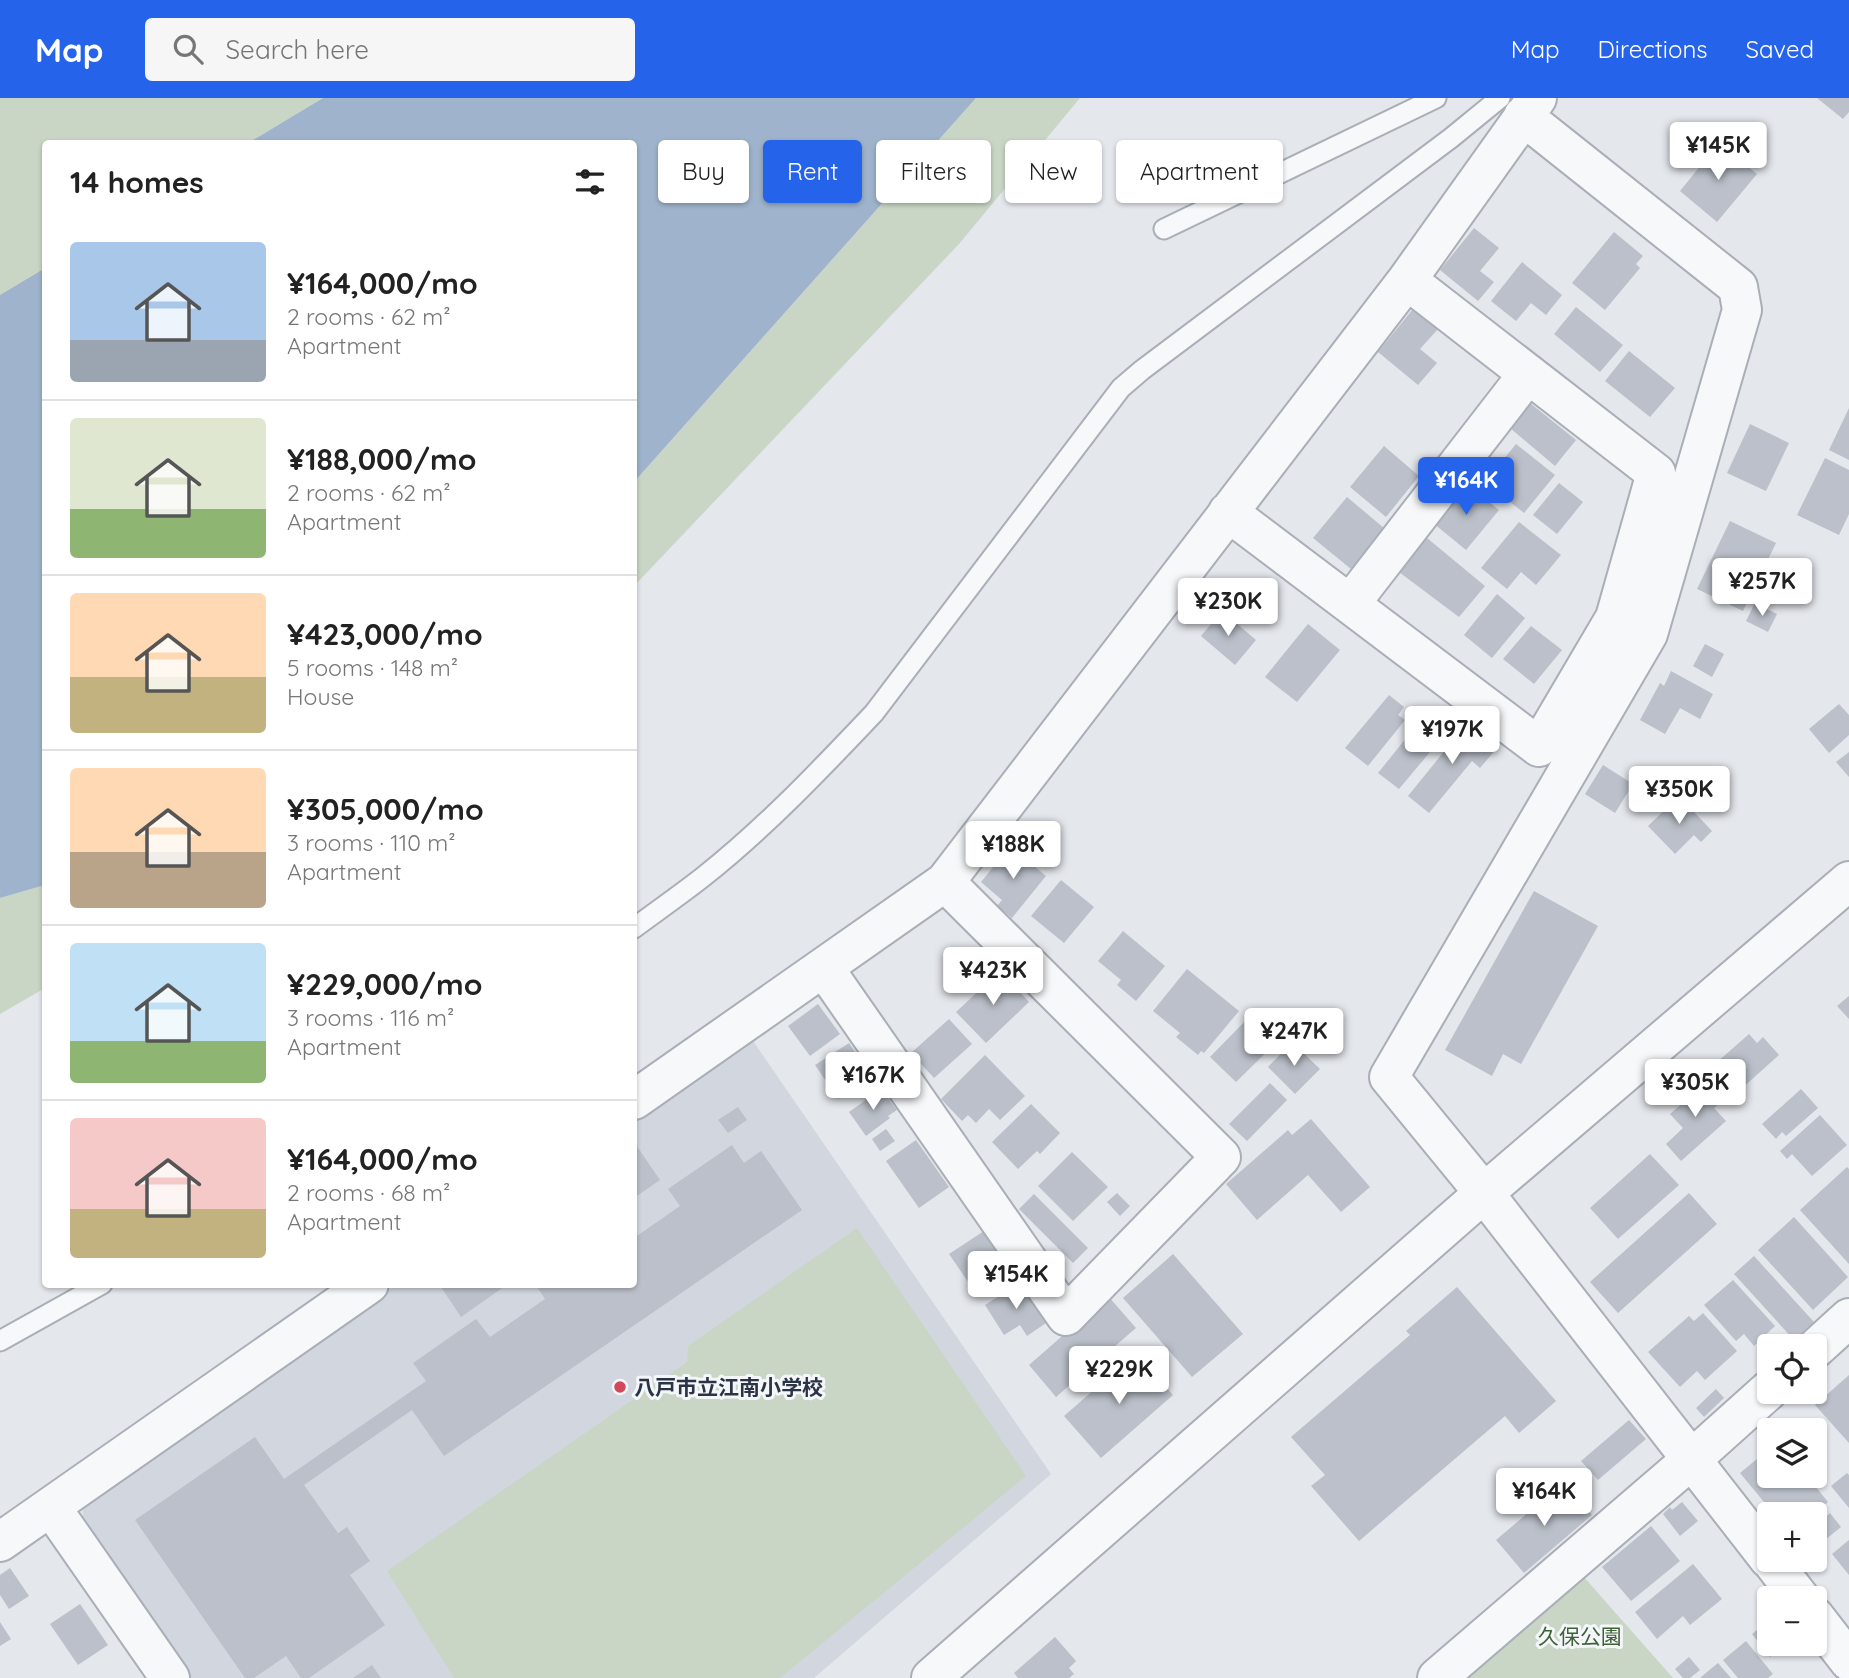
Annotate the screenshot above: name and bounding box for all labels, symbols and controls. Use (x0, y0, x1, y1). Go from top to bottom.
search box (145, 18, 635, 81)
text: Map (35, 29, 103, 70)
icon: search (169, 30, 207, 68)
text: Search here (225, 33, 369, 66)
text: Map (1511, 34, 1560, 64)
text: Directions (1598, 34, 1708, 64)
text: Saved (1746, 34, 1814, 64)
pin: ¥145K (1669, 122, 1767, 182)
text: ¥145K (1686, 130, 1750, 159)
chip: Buy (658, 140, 749, 203)
chip: Rent (763, 140, 862, 203)
chip: Filters (876, 140, 991, 203)
chip: New (1005, 140, 1102, 203)
chip: Apartment (1116, 140, 1283, 203)
text: 14 homes (70, 163, 204, 201)
icon: filters (571, 163, 609, 201)
text: ¥164,000/mo (287, 264, 478, 302)
icon: home (126, 270, 210, 354)
text: 2 rooms · 62 m² (287, 302, 451, 331)
text: Apartment (287, 331, 401, 360)
text: ¥188,000/mo (287, 440, 476, 478)
icon: home (126, 446, 210, 530)
pin: ¥164K (1417, 458, 1515, 517)
text: ¥164K (1434, 465, 1498, 494)
text: 2 rooms · 62 m² (287, 478, 451, 507)
text: Apartment (287, 507, 401, 536)
pin: ¥257K (1713, 559, 1811, 618)
text: ¥257K (1728, 566, 1796, 595)
pin: ¥230K (1179, 578, 1277, 638)
text: ¥230K (1194, 586, 1262, 615)
text: ¥423,000/mo (287, 615, 483, 653)
icon: home (126, 621, 210, 705)
text: 5 rooms · 148 m² (287, 653, 458, 682)
text: House (287, 682, 354, 711)
pin: ¥197K (1403, 706, 1501, 766)
text: ¥197K (1421, 714, 1483, 743)
pin: ¥350K (1630, 766, 1728, 826)
text: ¥350K (1645, 774, 1713, 803)
text: ¥305,000/mo (287, 790, 484, 828)
icon: home (126, 796, 210, 880)
pin: ¥188K (964, 822, 1062, 881)
text: 3 rooms · 110 m² (287, 828, 456, 857)
text: ¥188K (982, 829, 1044, 858)
text: Apartment (287, 857, 401, 886)
pin: ¥423K (944, 948, 1042, 1007)
text: ¥423K (959, 955, 1027, 984)
text: ¥229,000/mo (287, 965, 482, 1003)
icon: home (126, 971, 210, 1055)
text: 3 rooms · 116 m² (287, 1003, 454, 1032)
pin: ¥247K (1245, 1009, 1343, 1068)
text: ¥247K (1260, 1016, 1328, 1045)
text: Apartment (287, 1032, 401, 1061)
pin: ¥167K (824, 1052, 922, 1112)
text: ¥167K (841, 1060, 905, 1089)
pin: ¥305K (1646, 1060, 1744, 1119)
text: ¥305K (1661, 1067, 1729, 1096)
text: ¥164,000/mo (287, 1140, 478, 1178)
icon: home (126, 1146, 210, 1230)
text: 2 rooms · 68 m² (287, 1178, 450, 1207)
text: Apartment (287, 1207, 401, 1236)
pin: ¥154K (967, 1252, 1065, 1311)
text: ¥154K (984, 1259, 1048, 1288)
map controls (1757, 1334, 1827, 1656)
button: locate (1757, 1334, 1827, 1404)
pin: ¥229K (1070, 1346, 1168, 1406)
text: ¥229K (1085, 1354, 1153, 1383)
place label: 八戸市立江南小学校 (634, 1374, 823, 1400)
marker: 八戸市立江南小学校 (612, 1379, 628, 1395)
button: layers (1757, 1418, 1827, 1488)
pin: ¥164K (1495, 1468, 1593, 1528)
text: ¥164K (1512, 1476, 1576, 1505)
button: + (1757, 1502, 1827, 1572)
button: − (1757, 1586, 1827, 1656)
park label: 久保公園 (1538, 1623, 1622, 1649)

